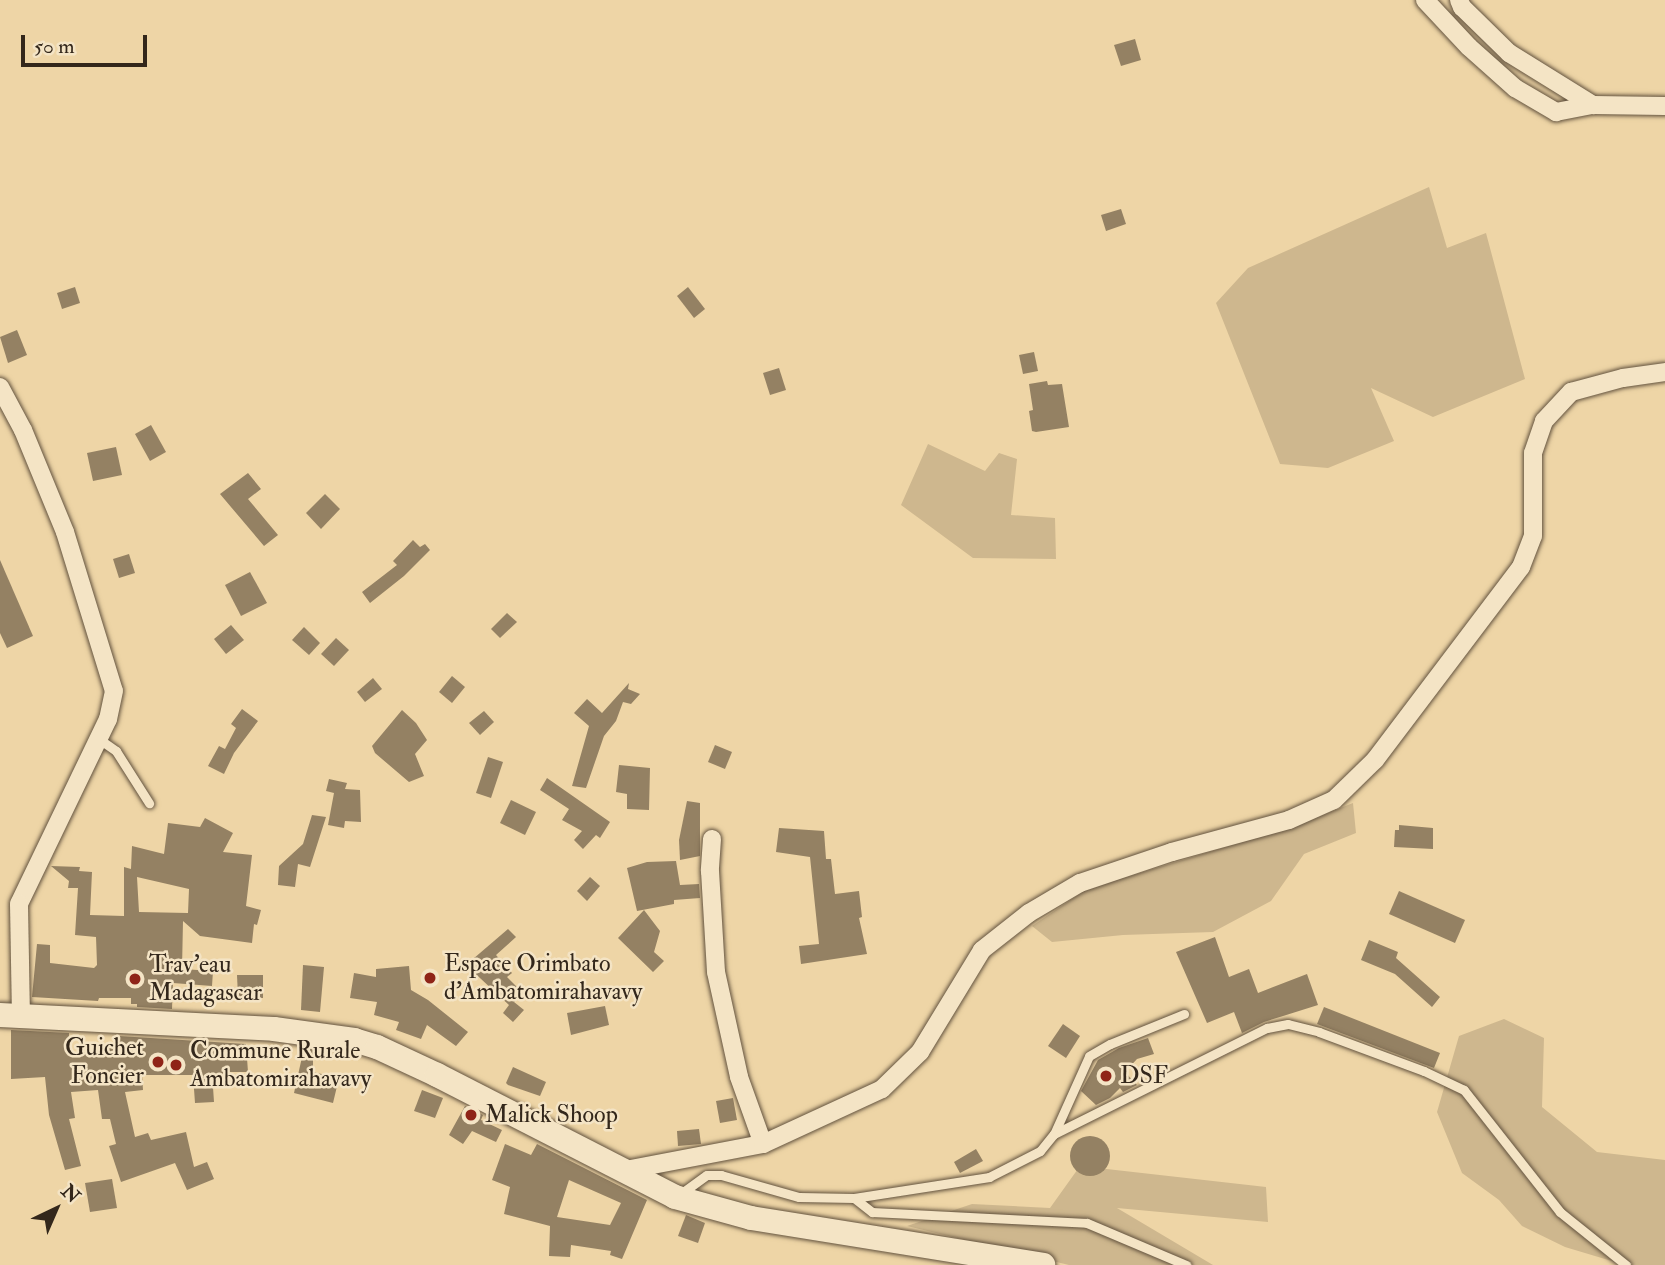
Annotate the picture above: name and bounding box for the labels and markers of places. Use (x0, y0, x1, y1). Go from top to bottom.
place label: Espace Orimbato d'Ambatomirahavavy (444, 950, 642, 1006)
place label: Trav'eau Madagascar (149, 951, 262, 1007)
marker: Espace Orimbato d'Ambatomirahavavy (422, 970, 438, 986)
marker: Trav'eau Madagascar (127, 971, 143, 987)
place label: Guichet Foncier (65, 1034, 144, 1090)
place label: Commune Rurale Ambatomirahavavy (190, 1037, 371, 1093)
marker: Guichet Foncier (150, 1054, 166, 1070)
marker: Commune Rurale Ambatomirahavavy (168, 1057, 184, 1073)
place label: DSF (1120, 1062, 1168, 1090)
marker: DSF (1098, 1068, 1114, 1084)
place label: Malick Shoop (485, 1101, 618, 1129)
marker: Malick Shoop (463, 1107, 479, 1123)

